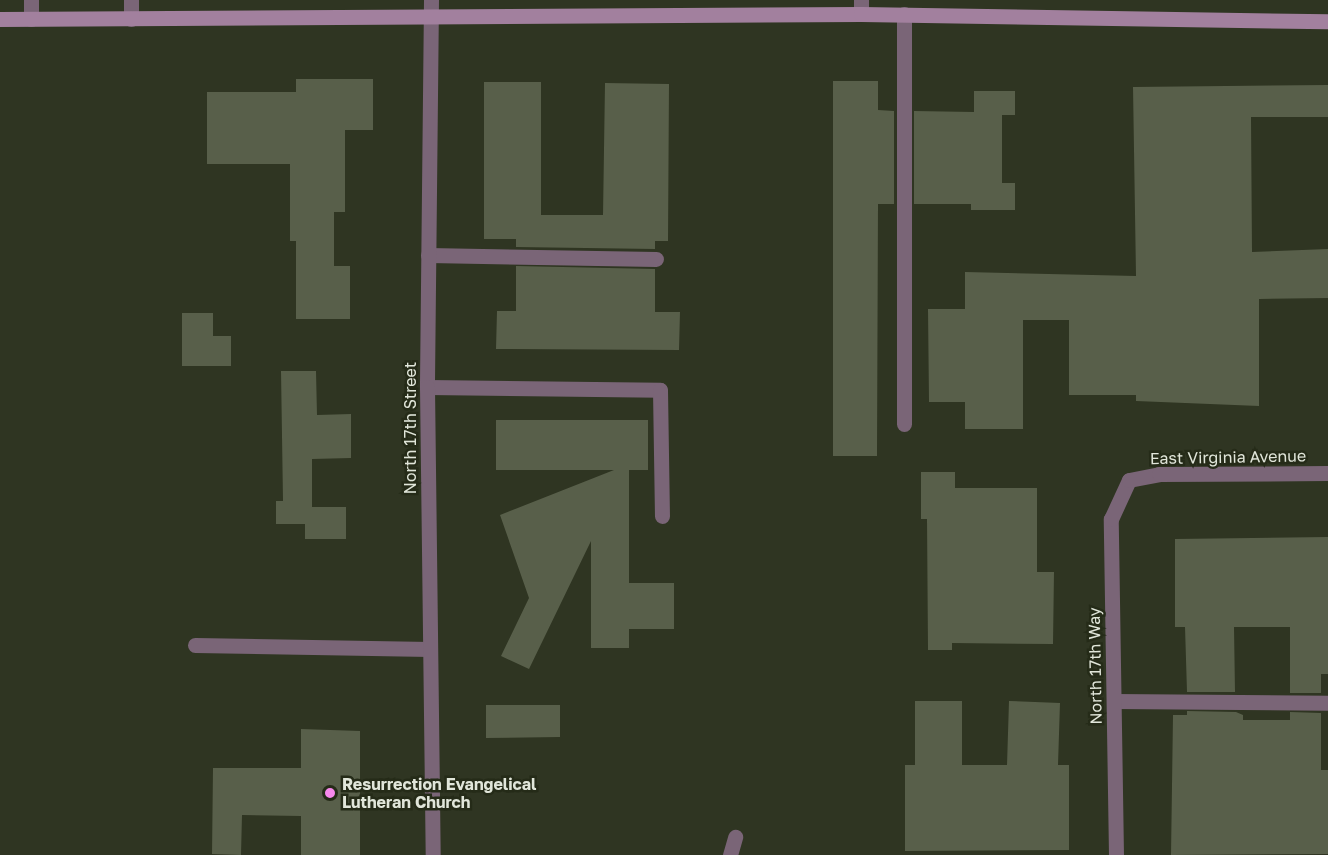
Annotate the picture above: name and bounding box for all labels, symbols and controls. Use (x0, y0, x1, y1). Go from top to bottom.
street label: North 17th Street (400, 362, 420, 494)
street label: East Virginia Avenue (1150, 446, 1306, 468)
street label: North 17th Way (1084, 607, 1106, 725)
place label: Resurrection Evangelical Lutheran Church (342, 774, 536, 812)
marker: Resurrection Evangelical Lutheran Church (323, 786, 337, 800)

